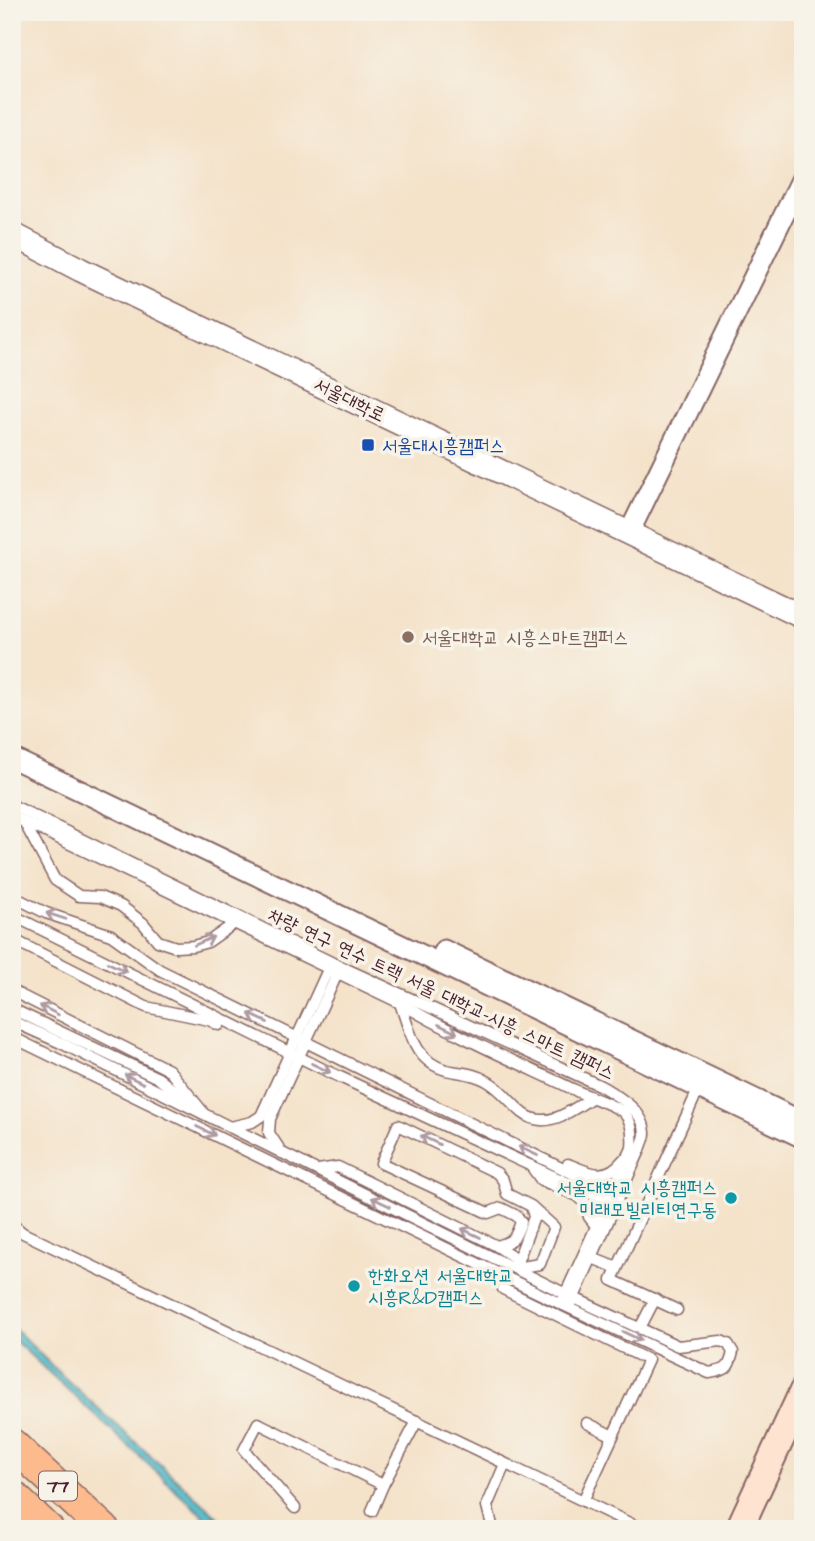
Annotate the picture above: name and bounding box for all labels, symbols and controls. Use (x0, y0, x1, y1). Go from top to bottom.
street label: 서울대학로 (309, 371, 390, 429)
place label: 서울대시흥캠퍼스 (382, 433, 504, 460)
marker: 서울대시흥캠퍼스 (360, 437, 376, 453)
place label: 서울대학교 시흥스마트캠퍼스 (422, 625, 628, 652)
marker: 서울대학교 시흥스마트캠퍼스 (400, 629, 416, 645)
street label: 차량 연구 연수 트랙 서울 대학교-시흥 스마트 캠퍼스 (263, 902, 619, 1087)
one-way arrow (46, 909, 68, 921)
one-way arrow (193, 934, 215, 947)
one-way arrow (106, 961, 127, 975)
one-way arrow (39, 1002, 60, 1016)
one-way arrow (248, 1011, 269, 1025)
one-way arrow (436, 1023, 458, 1036)
one-way arrow (310, 1062, 331, 1076)
one-way arrow (124, 1072, 145, 1086)
one-way arrow (195, 1124, 216, 1138)
one-way arrow (420, 1133, 441, 1147)
one-way arrow (518, 1144, 539, 1158)
place label: 서울대학교 시흥캠퍼스 미래모빌리티연구동 (557, 1175, 717, 1224)
marker: 서울대학교 시흥캠퍼스 미래모빌리티연구동 (723, 1190, 739, 1206)
one-way arrow (371, 1195, 392, 1208)
one-way arrow (461, 1226, 482, 1240)
place label: 한화오션 서울대학교 시흥R&D캠퍼스 (368, 1263, 513, 1312)
marker: 한화오션 서울대학교 시흥R&D캠퍼스 (346, 1278, 362, 1294)
one-way arrow (621, 1331, 642, 1344)
road number: 77 (39, 1471, 77, 1500)

